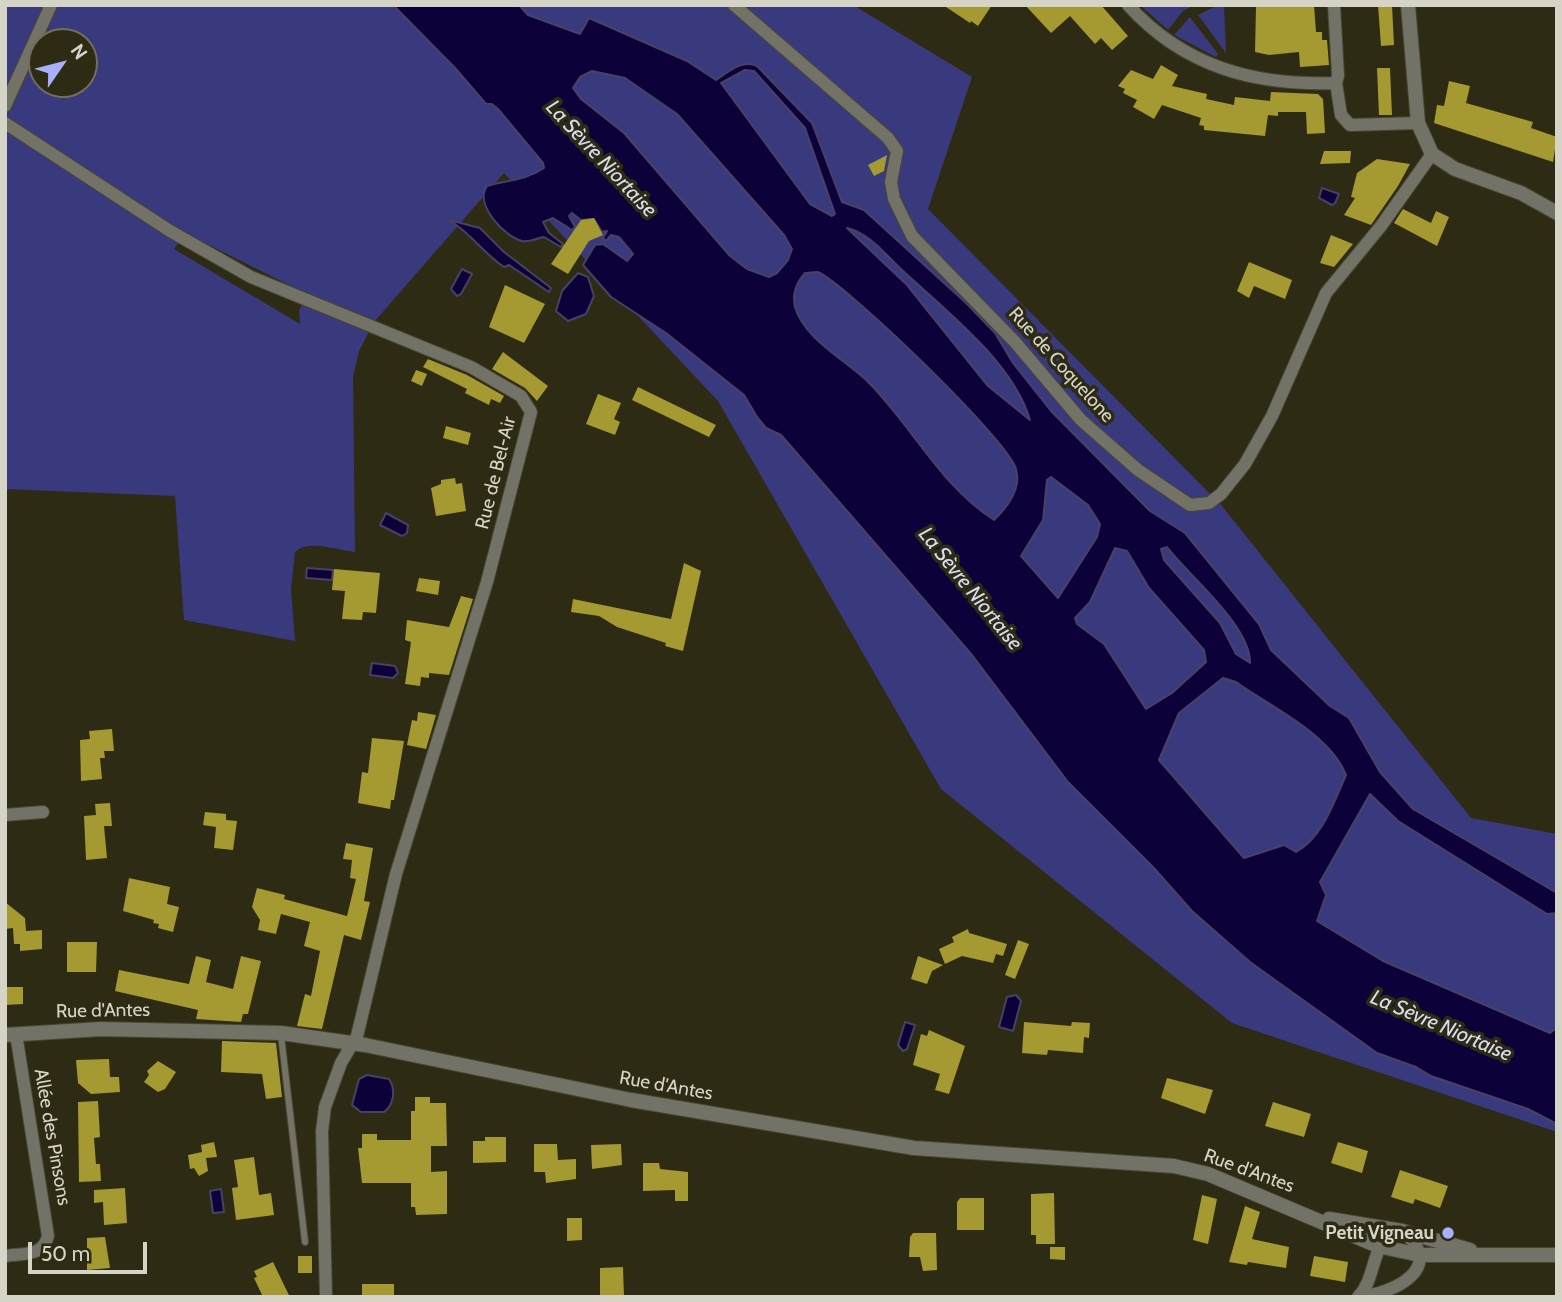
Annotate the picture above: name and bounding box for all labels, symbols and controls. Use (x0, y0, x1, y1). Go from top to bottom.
north arrow (28, 28, 98, 98)
text: N (66, 40, 92, 64)
water label: La Sèvre Niortaise (540, 95, 662, 223)
street label: Rue de Coquelone (1003, 303, 1119, 427)
street label: Rue de Bel-Air (471, 414, 521, 532)
water label: La Sèvre Niortaise (913, 522, 1027, 656)
water label: La Sèvre Niortaise (1367, 985, 1515, 1067)
street label: Rue d'Antes (56, 999, 150, 1023)
street label: Allée des Pinsons (29, 1067, 75, 1207)
street label: Rue d'Antes (618, 1067, 714, 1105)
street label: Rue d'Antes (1201, 1144, 1297, 1198)
place label: Petit Vigneau (1325, 1222, 1434, 1244)
marker: Petit Vigneau (1440, 1225, 1456, 1241)
scale bar (32, 1228, 150, 1272)
text: 50 m (41, 1241, 90, 1266)

